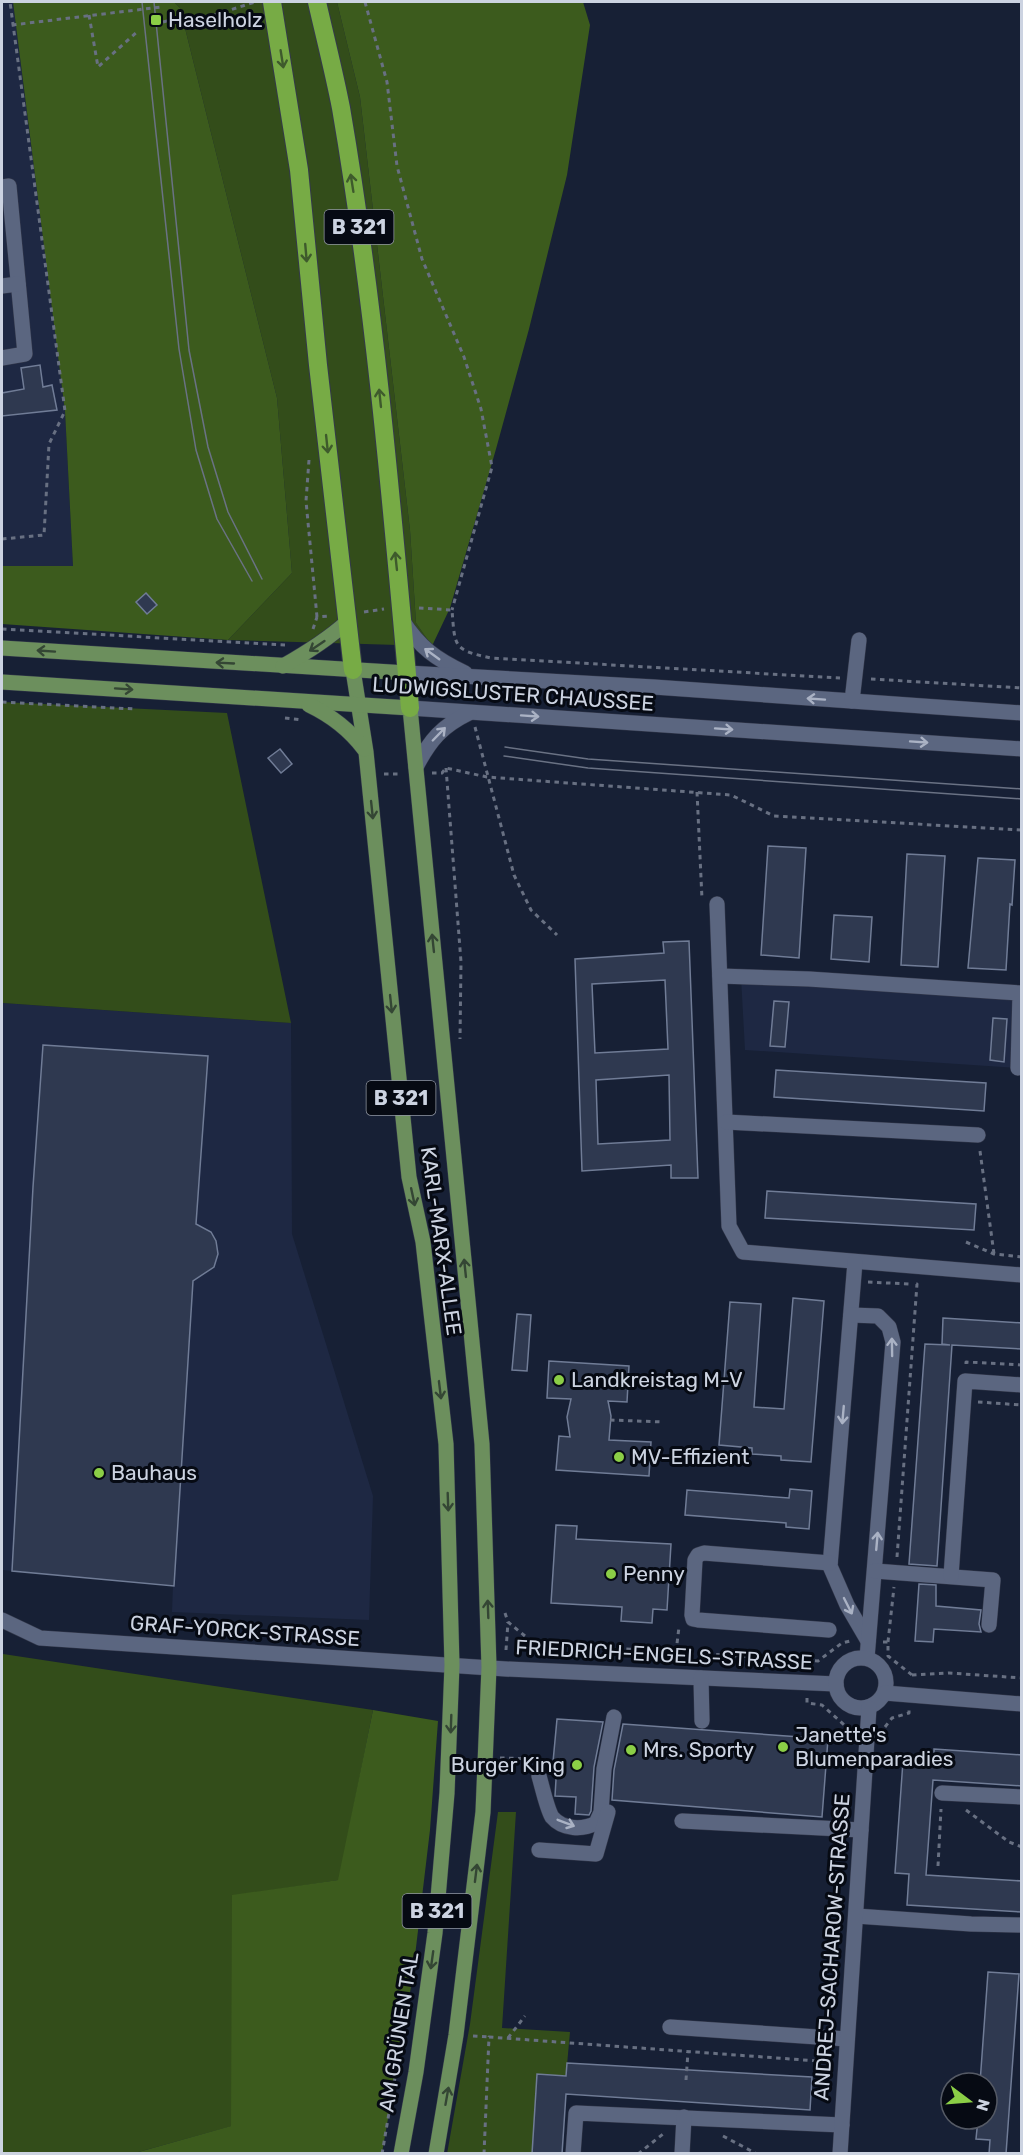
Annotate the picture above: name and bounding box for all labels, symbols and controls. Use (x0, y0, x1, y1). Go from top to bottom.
place label: Haselholz (168, 7, 263, 32)
marker: Haselholz (149, 13, 163, 27)
one-way arrow (276, 49, 287, 69)
one-way arrow (347, 174, 358, 194)
road number: B 321 (324, 210, 394, 244)
one-way arrow (301, 242, 312, 262)
one-way arrow (374, 388, 385, 408)
one-way arrow (321, 434, 332, 454)
one-way arrow (390, 552, 401, 572)
one-way arrow (308, 640, 325, 653)
one-way arrow (37, 646, 57, 657)
one-way arrow (425, 648, 441, 661)
one-way arrow (216, 657, 236, 668)
street label: LUDWIGSLUSTER CHAUSSEE (371, 671, 655, 716)
one-way arrow (113, 684, 133, 695)
one-way arrow (807, 693, 827, 704)
one-way arrow (519, 711, 539, 722)
one-way arrow (714, 724, 734, 735)
one-way arrow (431, 726, 446, 741)
one-way arrow (909, 737, 928, 748)
one-way arrow (367, 799, 378, 819)
one-way arrow (427, 934, 438, 953)
one-way arrow (386, 993, 397, 1013)
road number: B 321 (366, 1081, 436, 1115)
street label: KARL-MARX-ALLEE (416, 1145, 467, 1337)
one-way arrow (408, 1187, 419, 1207)
one-way arrow (459, 1258, 470, 1278)
one-way arrow (886, 1337, 897, 1357)
place label: Landkreistag M-V (571, 1367, 743, 1392)
marker: Landkreistag M-V (552, 1373, 566, 1387)
one-way arrow (435, 1380, 446, 1400)
one-way arrow (837, 1404, 848, 1424)
place label: MV-Effizient (631, 1444, 749, 1469)
marker: MV-Effizient (612, 1450, 626, 1464)
place label: Bauhaus (111, 1460, 197, 1485)
marker: Bauhaus (92, 1466, 106, 1480)
one-way arrow (442, 1492, 454, 1512)
one-way arrow (872, 1532, 883, 1552)
place label: Penny (623, 1561, 685, 1586)
marker: Penny (604, 1567, 618, 1581)
one-way arrow (843, 1596, 854, 1614)
one-way arrow (482, 1599, 493, 1619)
street label: GRAF-YORCK-STRASSE (129, 1610, 361, 1651)
street label: FRIEDRICH-ENGELS-STRASSE (515, 1634, 813, 1675)
one-way arrow (445, 1713, 456, 1733)
place label: Janette's Blumenparadies (795, 1722, 953, 1771)
place label: Mrs. Sporty (643, 1737, 755, 1762)
marker: Janette's Blumenparadies (776, 1740, 790, 1754)
marker: Mrs. Sporty (624, 1743, 638, 1757)
place label: Burger King (451, 1752, 565, 1777)
marker: Burger King (570, 1758, 584, 1772)
street label: ANDREJ-SACHAROW-STRASSE (808, 1793, 855, 2101)
one-way arrow (556, 1819, 574, 1830)
one-way arrow (470, 1864, 481, 1883)
road number: B 321 (402, 1894, 472, 1928)
street label: AM GRÜNEN TAL (374, 1950, 424, 2114)
one-way arrow (426, 1950, 437, 1969)
north arrow (939, 2071, 999, 2131)
one-way arrow (442, 2087, 453, 2106)
text: N (972, 2097, 994, 2113)

